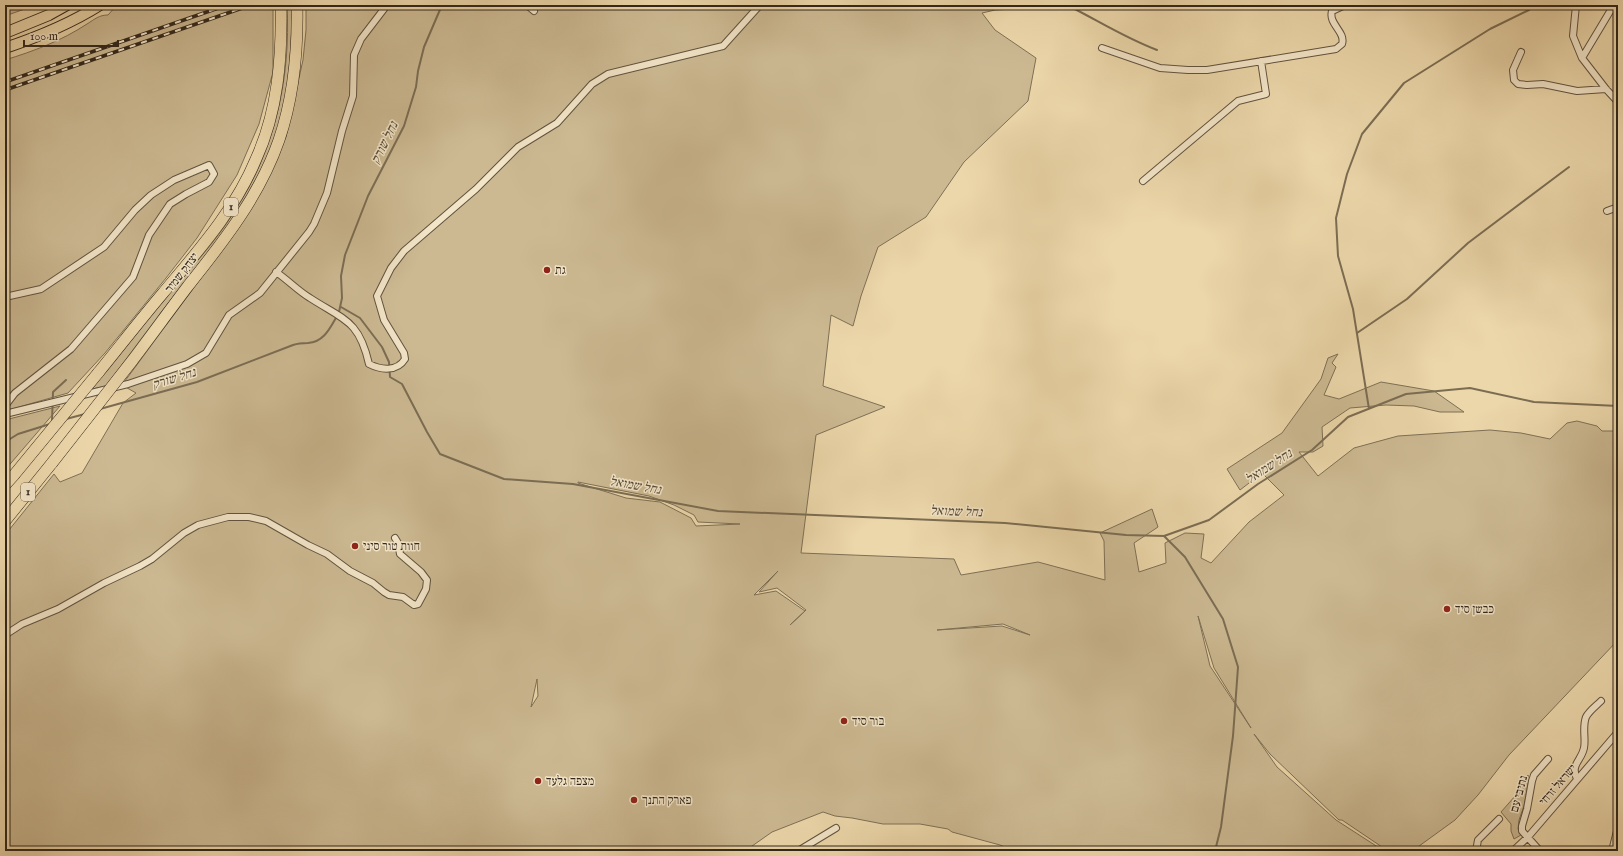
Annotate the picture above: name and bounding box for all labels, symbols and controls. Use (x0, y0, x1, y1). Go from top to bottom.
scale bar (24, 22, 118, 48)
text: 100 m (30, 29, 58, 44)
water label: נחל שורק (368, 118, 403, 167)
road number: 1 (224, 198, 238, 216)
street label: יצחק שמיר (162, 250, 202, 296)
place label: גת (555, 263, 566, 278)
marker: גת (542, 265, 552, 275)
water label: נחל שורק (150, 364, 199, 394)
water label: נחל שמואל (1242, 445, 1297, 488)
water label: נחל שמואל (608, 473, 664, 499)
road number: 1 (21, 483, 35, 501)
water label: נחל שמואל (930, 503, 984, 521)
place label: חוות טור סיני (363, 539, 420, 554)
marker: חוות טור סיני (350, 541, 360, 551)
place label: כבשן סיד (1455, 602, 1494, 617)
marker: כבשן סיד (1442, 604, 1452, 614)
place label: בור סיד (852, 714, 884, 729)
marker: בור סיד (839, 716, 849, 726)
street label: ישראל זרחי (1536, 761, 1580, 809)
place label: מצפה גלעד (546, 774, 594, 789)
street label: נתיבי עם (1507, 774, 1531, 814)
marker: מצפה גלעד (533, 776, 543, 786)
place label: פארק התנך (642, 793, 692, 808)
marker: פארק התנך (629, 795, 639, 805)

